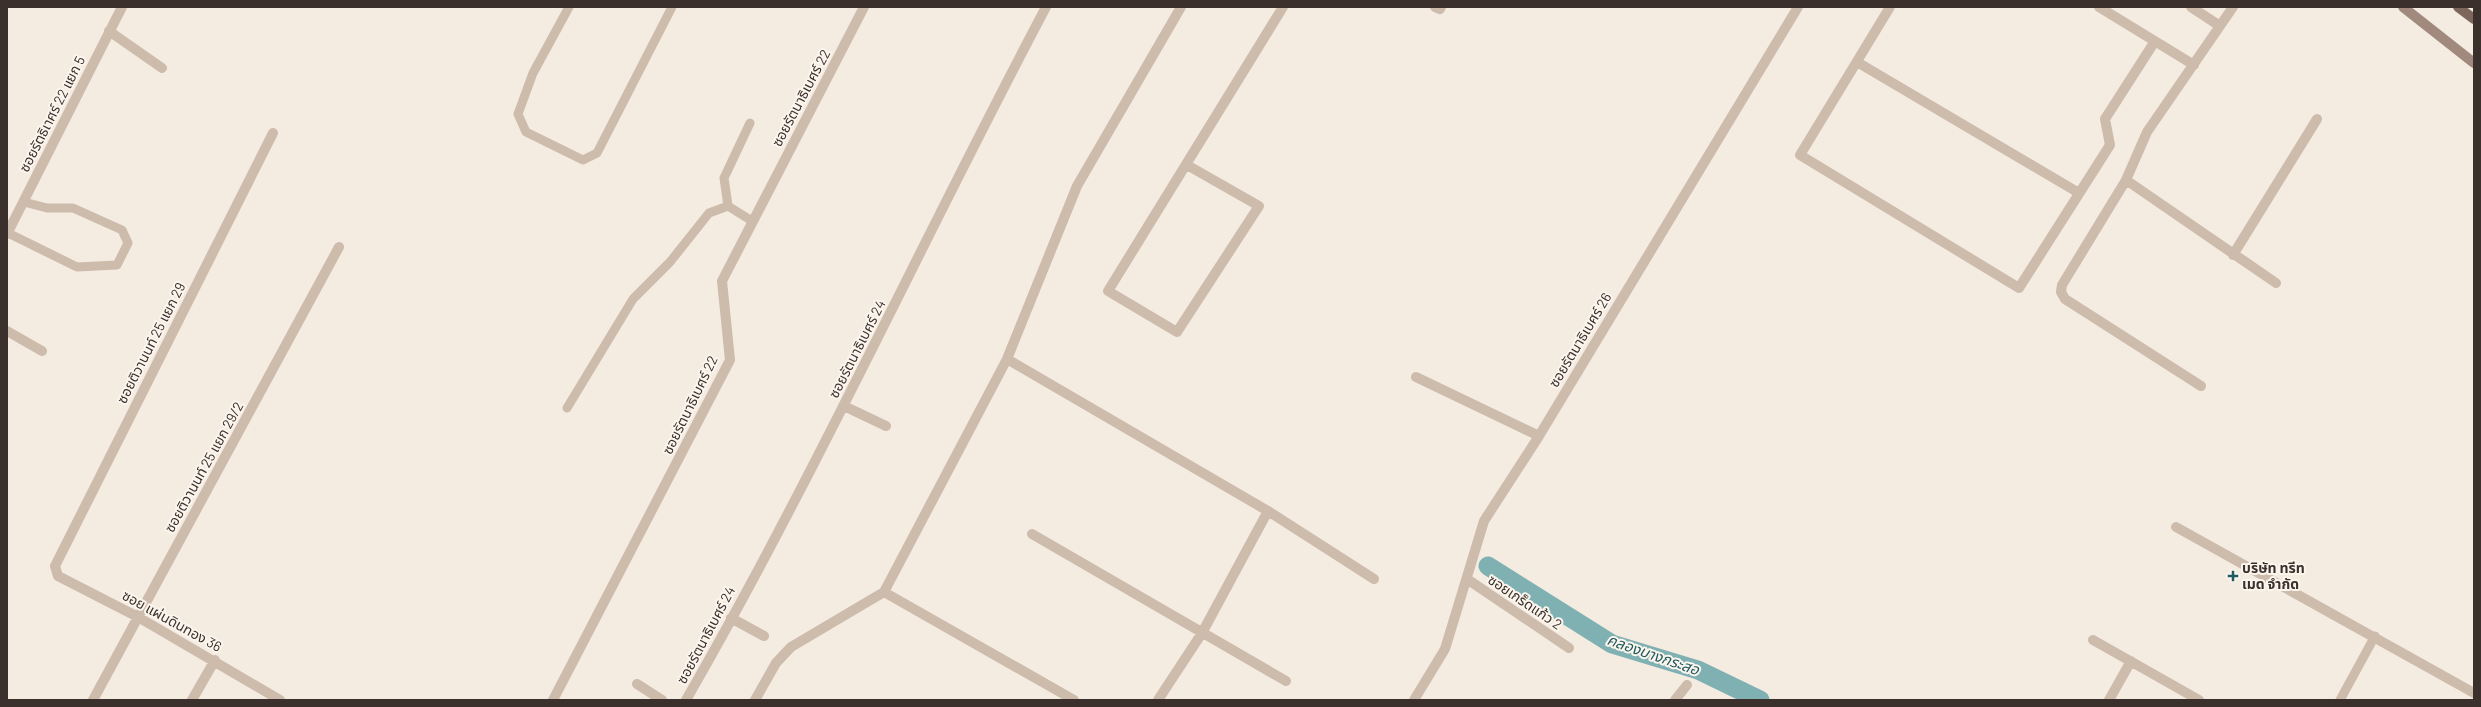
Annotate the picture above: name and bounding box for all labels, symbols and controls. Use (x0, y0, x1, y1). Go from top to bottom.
street label: ซอยรัตนาธิเบศร์ 22 (768, 46, 833, 149)
street label: ซอยรัตธิเาศร์ 22 แยก 5 (15, 53, 88, 175)
street label: ซอยติวานนท์ 25 แยก 29 (113, 279, 188, 406)
street label: ซอยรัตนาธิเบศร์ 26 (1545, 289, 1614, 390)
street label: ซอยรัตนาธิเบศร์ 24 (825, 297, 889, 401)
street label: ซอยรัตนาธิเบศร์ 22 (658, 353, 721, 457)
street label: ซอยติวานนท์ 25 แยก 29/2 (161, 399, 247, 535)
place label: บริษัท ทรีท เมด จำกัด (2242, 559, 2305, 592)
marker: บริษัท ทรีท เมด จำกัด (2227, 570, 2239, 582)
street label: ซอยเกร็ดแก้ว 2 (1485, 571, 1566, 633)
street label: ซอยรัตนาธิเบศร์ 24 (673, 583, 738, 686)
street label: ซอย แผ่นดินทอง 36 (120, 586, 225, 655)
water label: คลองบางกระสอ (1605, 630, 1703, 679)

